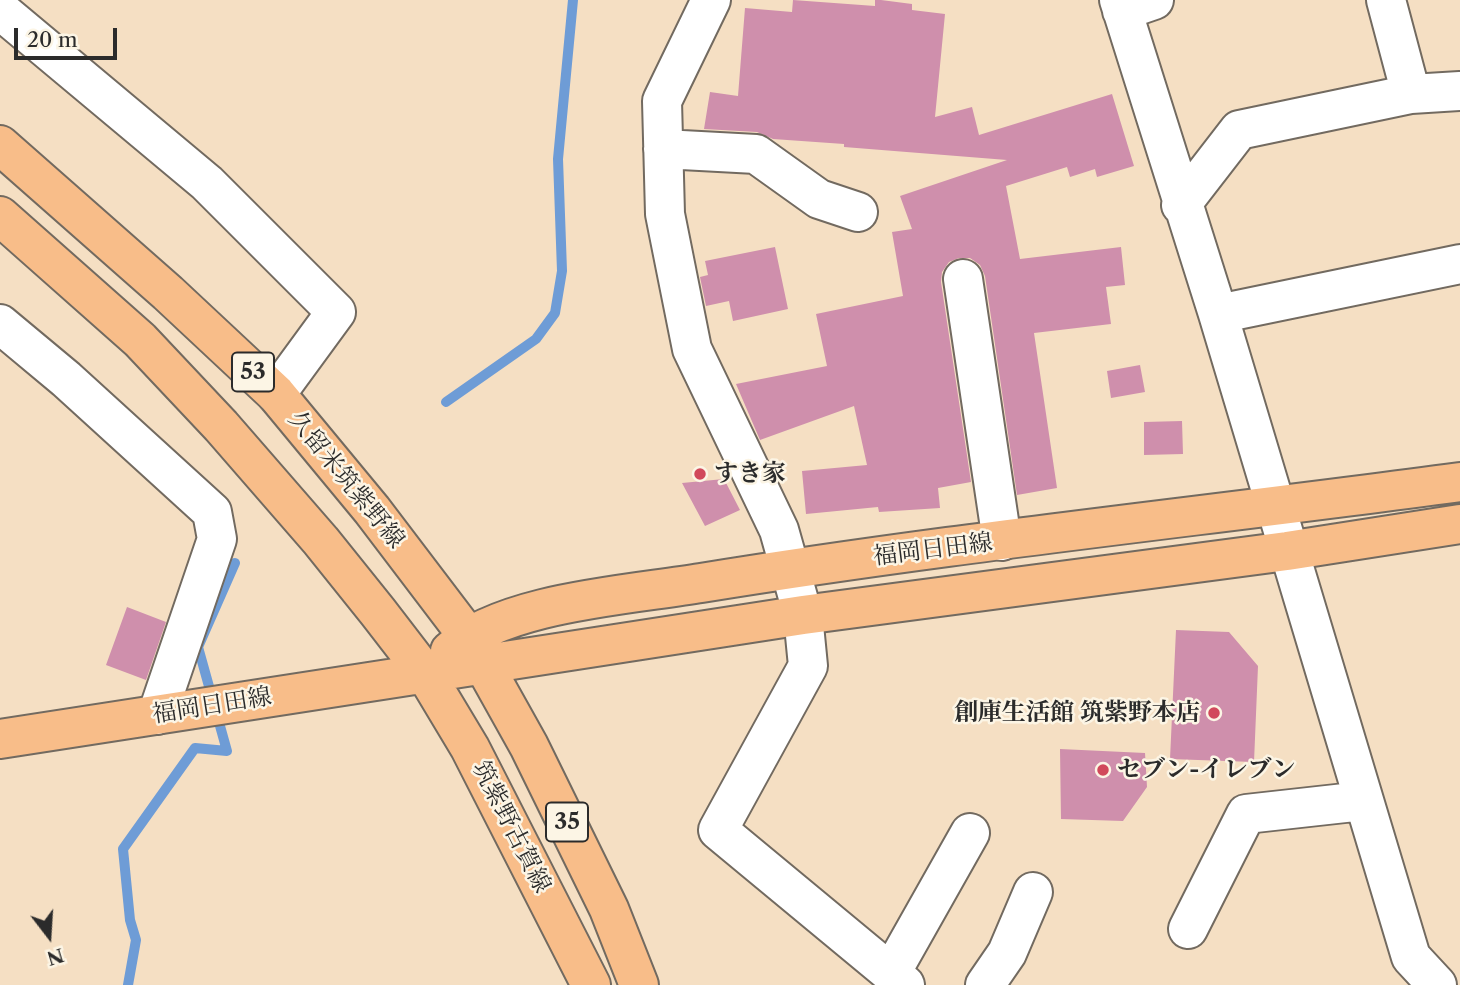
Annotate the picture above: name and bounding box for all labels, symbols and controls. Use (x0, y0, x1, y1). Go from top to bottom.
scale bar (18, 14, 121, 58)
text: 20 m (27, 27, 78, 52)
road number: 53 (232, 352, 274, 392)
street label: 久留米筑紫野線 (282, 406, 410, 554)
place label: すき家 (714, 460, 786, 488)
marker: すき家 (692, 466, 708, 482)
street label: 福岡日田線 (872, 528, 994, 572)
street label: 福岡日田線 (150, 682, 274, 730)
place label: 創庫生活館 筑紫野本店 (954, 699, 1200, 727)
marker: 創庫生活館 筑紫野本店 (1206, 705, 1222, 721)
street label: 筑紫野古賀線 (465, 756, 557, 898)
place label: セブン-イレブン (1117, 756, 1296, 784)
marker: セブン-イレブン (1095, 762, 1111, 778)
road number: 35 (546, 802, 588, 842)
north arrow (14, 901, 84, 971)
text: N (44, 943, 67, 970)

